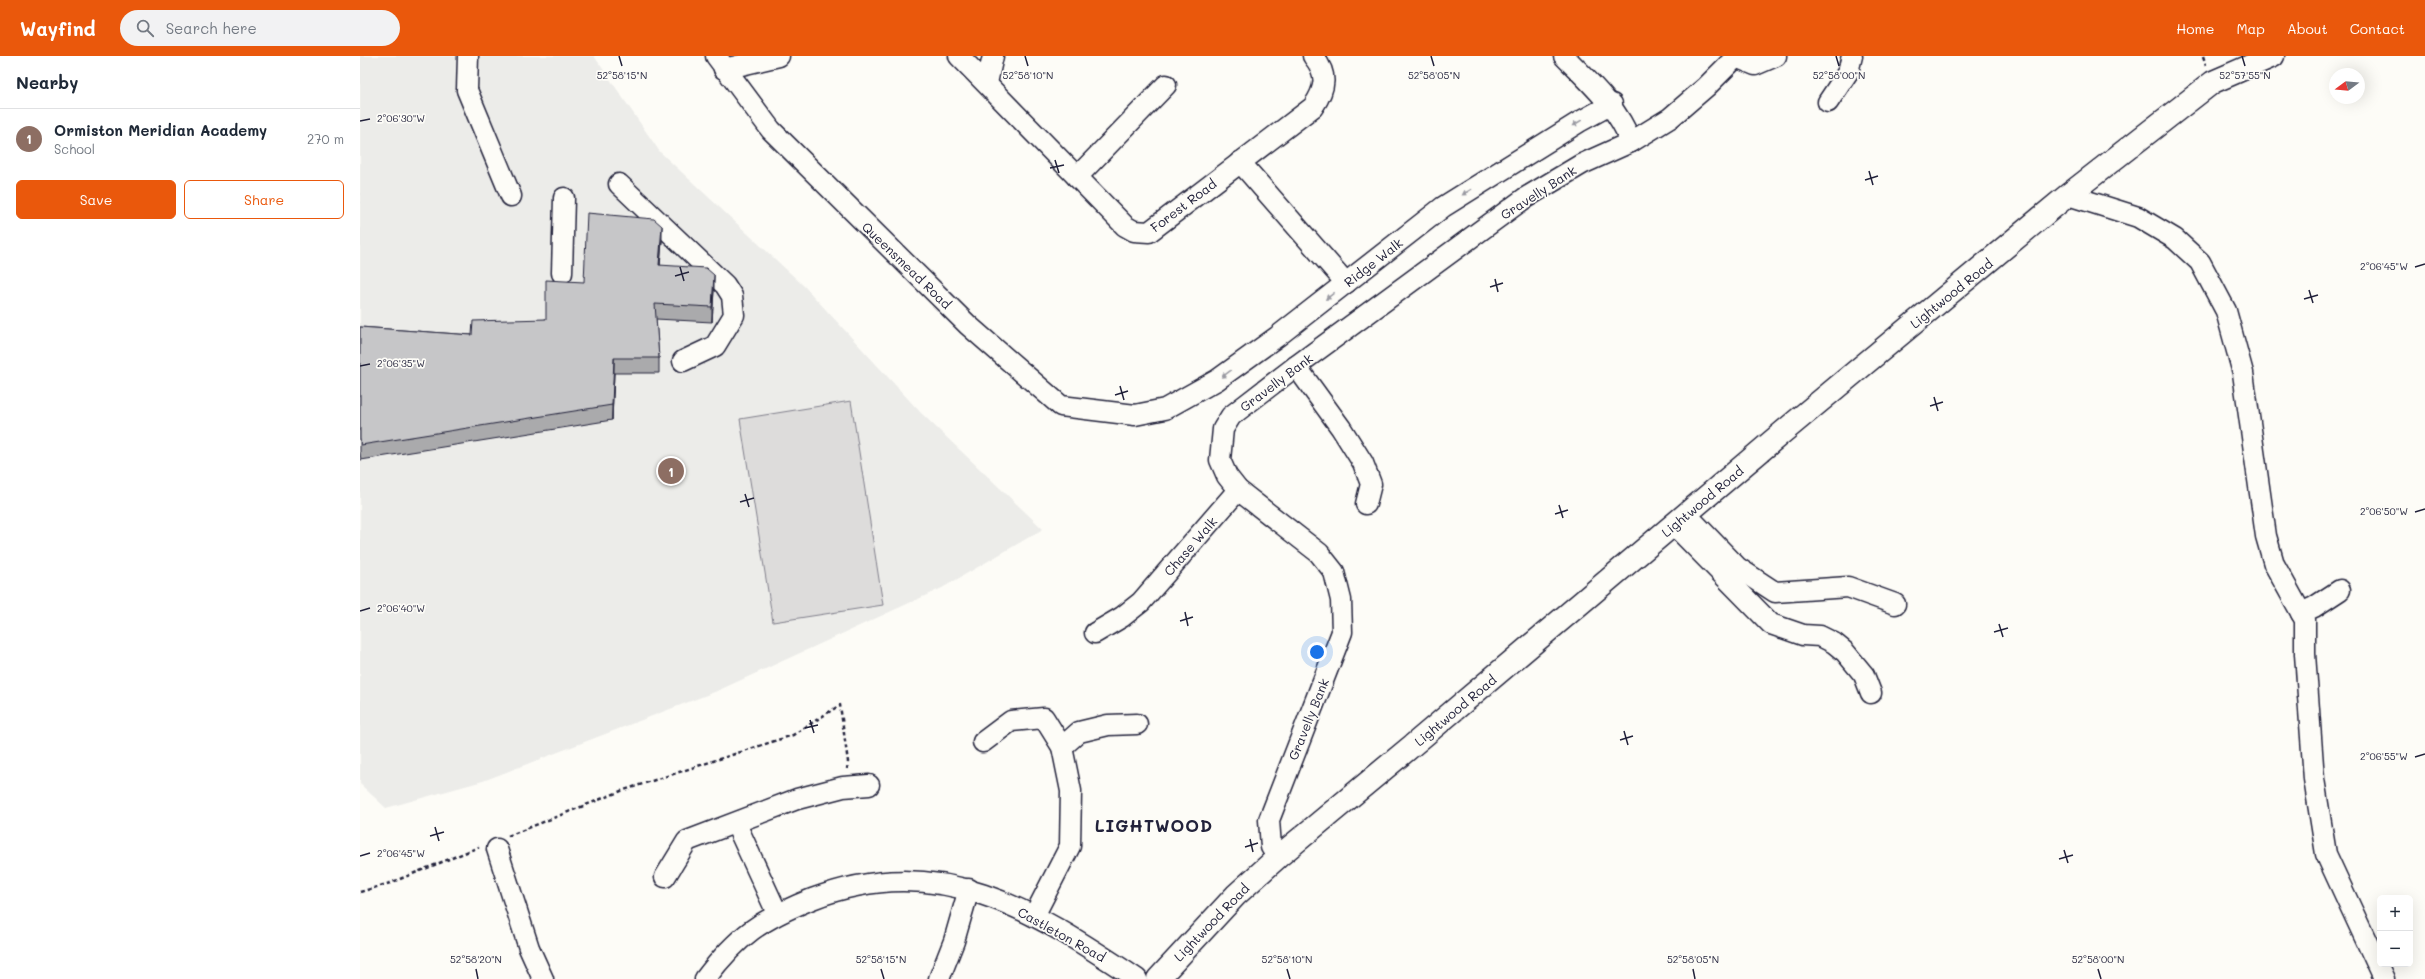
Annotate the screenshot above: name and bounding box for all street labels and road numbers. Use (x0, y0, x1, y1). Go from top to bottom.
street label: Gravelly Bank (1497, 161, 1579, 223)
street label: Forest Road (1147, 175, 1219, 235)
street label: Queensmead Road (859, 218, 955, 312)
street label: Ridge Walk (1340, 234, 1406, 290)
street label: Lightwood Road (1906, 254, 1996, 332)
street label: Gravelly Bank (1236, 349, 1316, 415)
street label: Lightwood Road (1658, 462, 1746, 540)
street label: Chase Walk (1160, 513, 1220, 579)
street label: Lightwood Road (1411, 671, 1499, 749)
street label: Gravelly Bank (1284, 675, 1332, 762)
street label: Lightwood Road (1170, 880, 1252, 964)
street label: Castleton Road (1015, 903, 1109, 965)

